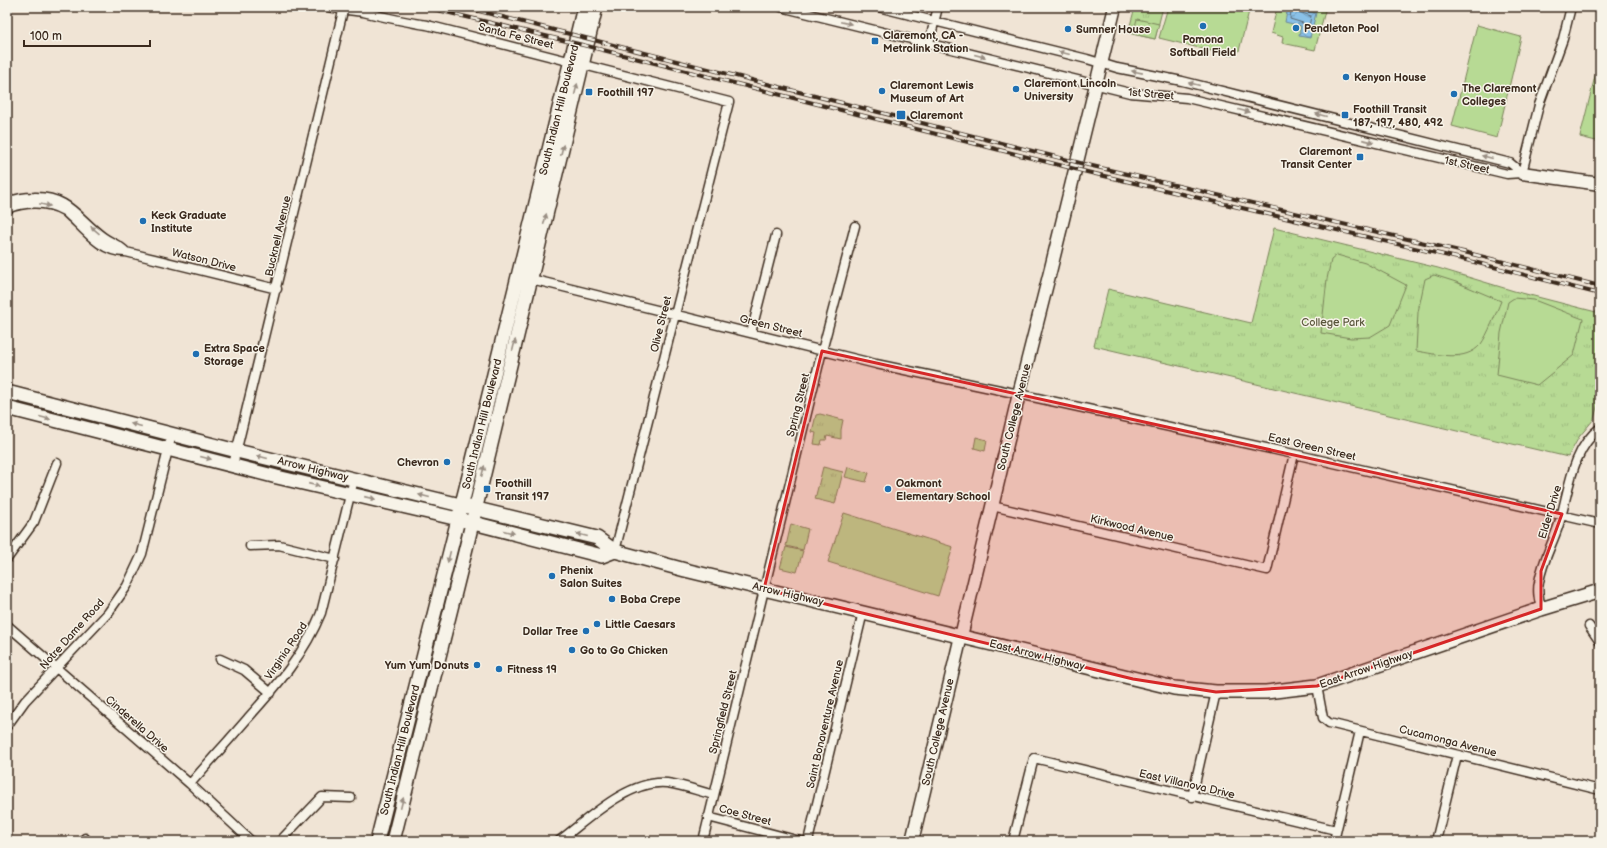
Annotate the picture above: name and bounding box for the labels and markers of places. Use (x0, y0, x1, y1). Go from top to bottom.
marker: Pomona Softball Field (1198, 21, 1208, 31)
place label: Pendleton Pool (1304, 22, 1379, 35)
place label: Sumner House (1076, 23, 1150, 36)
marker: Pendleton Pool (1291, 23, 1301, 33)
marker: Sumner House (1063, 24, 1073, 34)
place label: Claremont, CA - Metrolink Station (883, 29, 968, 55)
place label: Pomona Softball Field (1170, 33, 1236, 59)
marker: Claremont, CA - Metrolink Station (870, 36, 880, 46)
place label: Kenyon House (1354, 71, 1426, 84)
marker: Kenyon House (1341, 72, 1351, 82)
place label: Claremont Lincoln University (1024, 77, 1116, 103)
place label: Claremont Lewis Museum of Art (890, 79, 974, 105)
place label: The Claremont Colleges (1462, 82, 1537, 108)
marker: Claremont Lincoln University (1011, 84, 1021, 94)
place label: Foothill 197 (597, 86, 654, 99)
marker: Claremont Lewis Museum of Art (877, 86, 887, 96)
marker: Foothill 197 (584, 87, 594, 97)
marker: The Claremont Colleges (1449, 89, 1459, 99)
place label: Foothill Transit 187, 197, 480, 492 (1353, 103, 1444, 129)
marker: Claremont (895, 109, 907, 121)
place label: Claremont (910, 109, 963, 122)
marker: Foothill Transit 187, 197, 480, 492 (1340, 110, 1350, 120)
place label: Claremont Transit Center (1281, 145, 1353, 171)
marker: Claremont Transit Center (1355, 152, 1365, 162)
place label: Keck Graduate Institute (151, 209, 226, 235)
marker: Keck Graduate Institute (138, 216, 148, 226)
place label: Extra Space Storage (204, 342, 265, 368)
marker: Extra Space Storage (191, 349, 201, 359)
place label: Chevron (397, 456, 439, 469)
marker: Chevron (442, 457, 452, 467)
place label: Foothill Transit 197 (495, 477, 549, 503)
place label: Oakmont Elementary School (896, 477, 990, 503)
marker: Foothill Transit 197 (482, 484, 492, 494)
marker: Oakmont Elementary School (883, 484, 893, 494)
place label: Phenix Salon Suites (560, 564, 623, 590)
marker: Phenix Salon Suites (547, 571, 557, 581)
place label: Boba Crepe (620, 593, 681, 606)
marker: Boba Crepe (607, 594, 617, 604)
place label: Little Caesars (605, 618, 676, 631)
marker: Little Caesars (592, 619, 602, 629)
place label: Dollar Tree (523, 625, 578, 638)
marker: Dollar Tree (581, 626, 591, 636)
place label: Go to Go Chicken (580, 644, 668, 657)
marker: Go to Go Chicken (567, 645, 577, 655)
place label: Yum Yum Donuts (385, 659, 470, 672)
marker: Yum Yum Donuts (472, 660, 482, 670)
place label: Fitness 19 (507, 663, 557, 676)
marker: Fitness 19 (494, 664, 504, 674)

